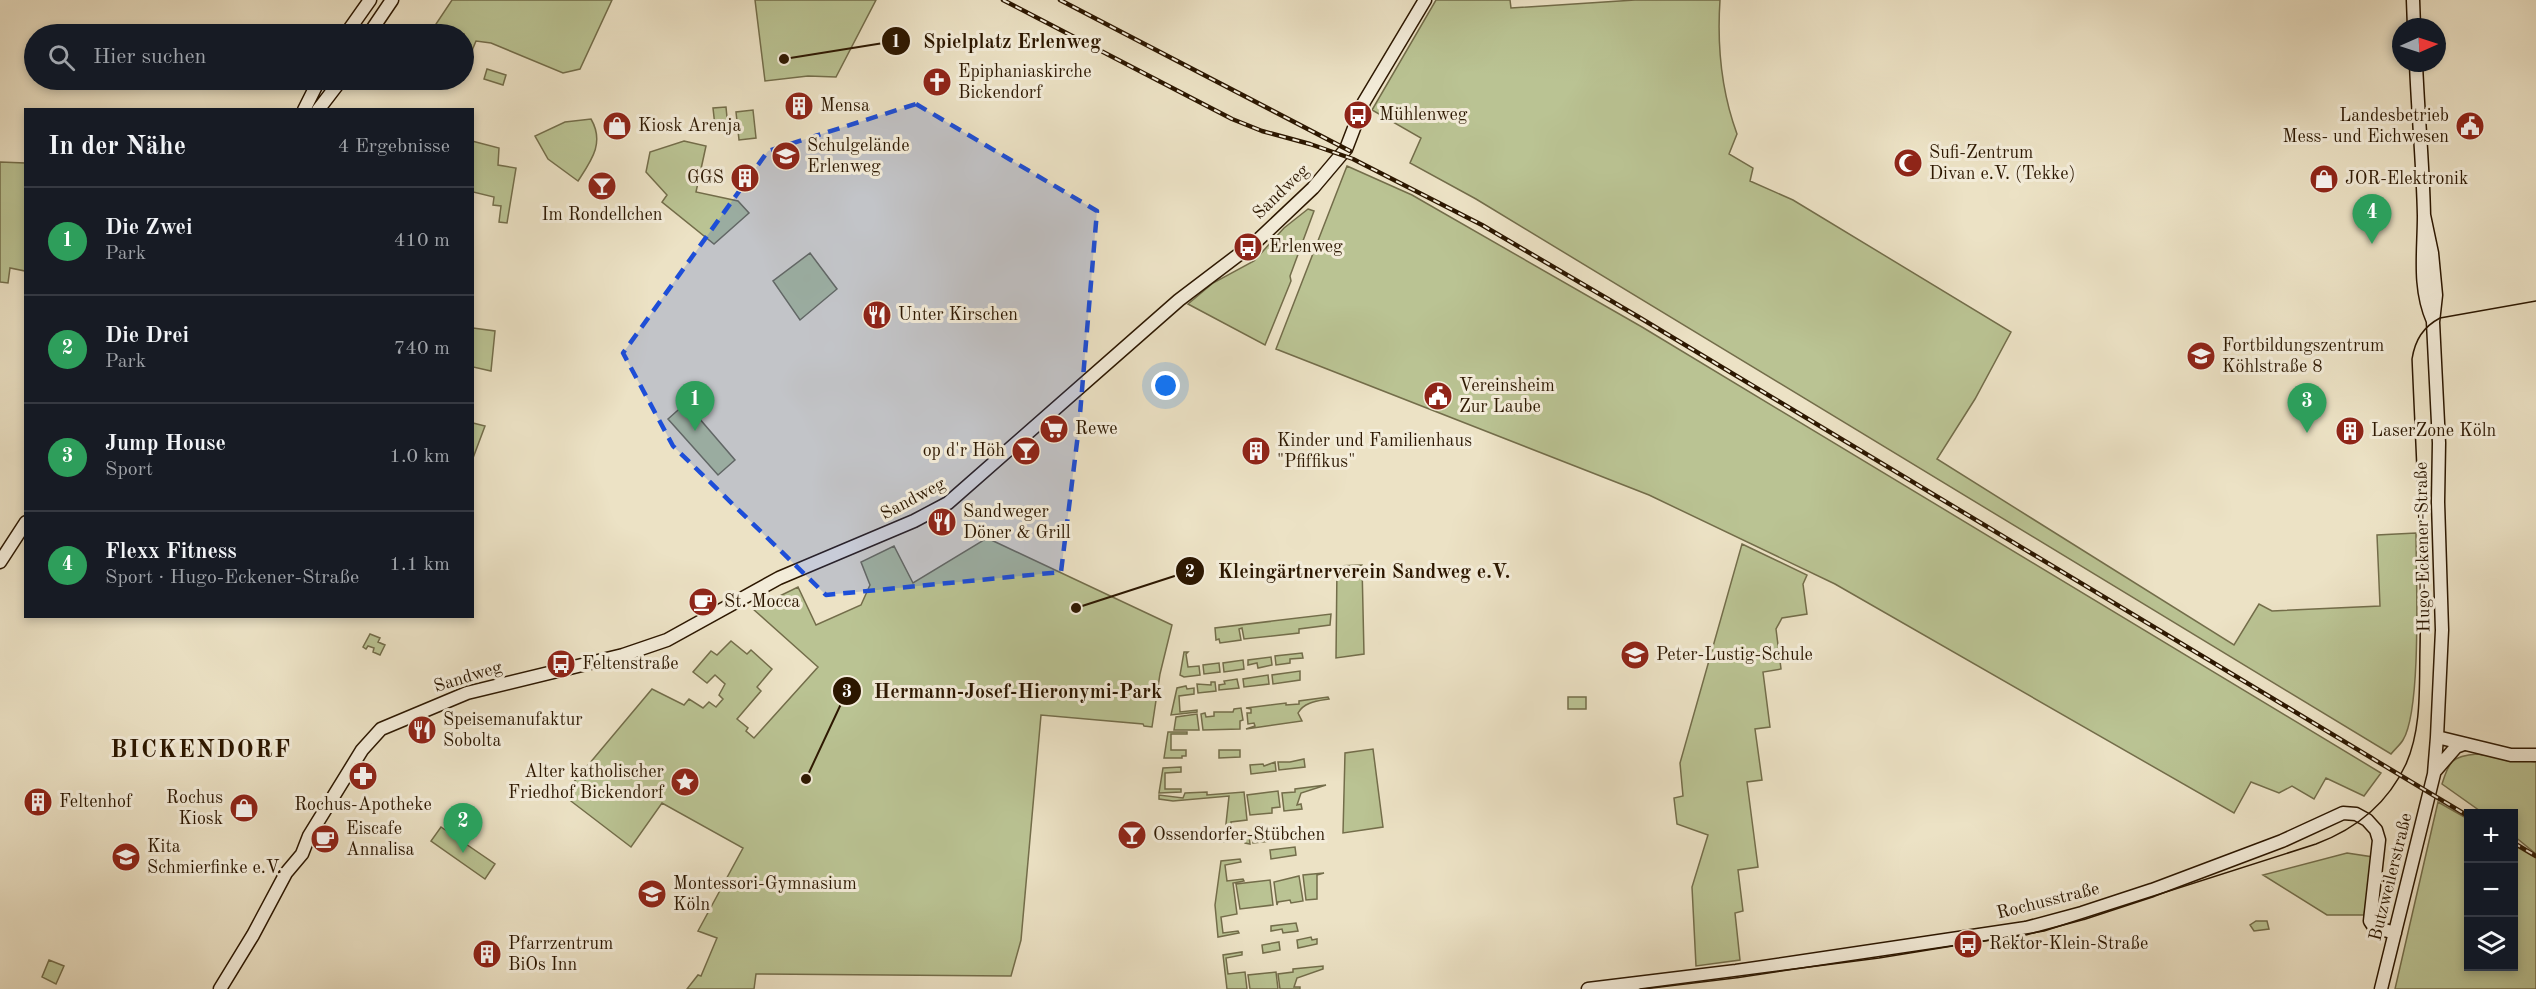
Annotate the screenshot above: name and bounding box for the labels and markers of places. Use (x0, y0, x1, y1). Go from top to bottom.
callout: Spielplatz Erlenweg (881, 22, 1113, 60)
place label: Epiphaniaskirche Bickendorf (958, 63, 1091, 102)
church icon: Epiphaniaskirche Bickendorf (921, 66, 953, 98)
building icon: Mensa (783, 90, 815, 122)
place label: Mensa (820, 97, 870, 115)
bus stop icon: Mühlenweg (1342, 99, 1374, 131)
place label: Mühlenweg (1379, 106, 1468, 124)
place label: Landesbetrieb Mess- und Eichwesen (2282, 107, 2449, 146)
shop icon: Kiosk Arenja (601, 110, 633, 142)
public building icon: Landesbetrieb Mess- und Eichwesen (2454, 110, 2486, 142)
place label: Kiosk Arenja (638, 117, 741, 135)
place label: Schulgelände Erlenweg (807, 137, 909, 176)
school or university icon: Schulgelände Erlenweg (770, 140, 802, 172)
place label: Sufi-Zentrum Divan e.V. (Tekke) (1929, 144, 2075, 183)
mosque icon: Sufi-Zentrum Divan e.V. (Tekke) (1892, 147, 1924, 179)
building icon: GGS (729, 162, 761, 194)
shop icon: JOR-Elektronik (2308, 163, 2340, 195)
place label: GGS (687, 169, 724, 187)
bar icon: Im Rondellchen (586, 170, 618, 202)
place label: JOR-Elektronik (2345, 170, 2468, 188)
pin: 4 (2352, 194, 2392, 244)
place label: Im Rondellchen (542, 206, 663, 224)
bus stop icon: Erlenweg (1232, 231, 1264, 263)
place label: Erlenweg (1269, 238, 1343, 256)
restaurant icon: Unter Kirschen (861, 299, 893, 331)
place label: Unter Kirschen (898, 306, 1018, 324)
place label: Fortbildungszentrum Köhlstraße 8 (2222, 337, 2384, 376)
school or university icon: Fortbildungszentrum Köhlstraße 8 (2185, 340, 2217, 372)
place label: Vereinsheim Zur Laube (1459, 377, 1555, 416)
public building icon: Vereinsheim Zur Laube (1422, 380, 1454, 412)
pin: 1 (676, 382, 714, 431)
pin: 3 (2288, 384, 2326, 433)
supermarket icon: Rewe (1038, 413, 1070, 445)
building icon: LaserZone Köln (2334, 415, 2366, 447)
place label: Rewe (1075, 420, 1118, 438)
place label: LaserZone Köln (2371, 422, 2497, 440)
place label: Kinder und Familienhaus "Pfiffikus" (1277, 432, 1472, 471)
bar icon: op d'r Höh (1010, 435, 1042, 467)
building icon: Kinder und Familienhaus "Pfiffikus" (1240, 435, 1272, 467)
place label: op d'r Höh (923, 442, 1005, 460)
place label: Sandweger Döner & Grill (963, 503, 1071, 542)
restaurant icon: Sandweger Döner & Grill (926, 506, 958, 538)
callout: Kleingärtnerverein Sandweg e.V. (1175, 552, 1522, 590)
cafe icon: St. Mocca (687, 586, 719, 618)
place label: St. Mocca (724, 593, 800, 611)
school or university icon: Peter-Lustig-Schule (1619, 639, 1651, 671)
place label: Peter-Lustig-Schule (1656, 646, 1813, 664)
bus stop icon: Feltenstraße (545, 648, 577, 680)
place label: Feltenstraße (582, 655, 678, 673)
callout: Hermann-Josef-Hieronymi-Park (832, 672, 1174, 710)
place label: Speisemanufaktur Sobolta (443, 711, 583, 750)
restaurant icon: Speisemanufaktur Sobolta (406, 714, 438, 746)
pharmacy icon: Rochus-Apotheke (347, 760, 379, 792)
place label: Alter katholischer Friedhof Bickendorf (508, 763, 665, 802)
place icon: Alter katholischer Friedhof Bickendorf (669, 766, 701, 798)
building icon: Feltenhof (22, 786, 54, 818)
place label: Rochus Kiosk (166, 789, 223, 828)
shop icon: Rochus Kiosk (228, 792, 260, 824)
place label: Feltenhof (59, 793, 133, 811)
place label: Rochus-Apotheke (294, 796, 432, 814)
pin: 2 (444, 804, 482, 853)
bar icon: Ossendorfer-Stübchen (1116, 819, 1148, 851)
place label: Eiscafe Annalisa (346, 820, 415, 859)
cafe icon: Eiscafe Annalisa (309, 823, 341, 855)
place label: Ossendorfer-Stübchen (1153, 826, 1325, 844)
place label: Kita Schmierfinke e.V. (147, 838, 282, 877)
school or university icon: Kita Schmierfinke e.V. (110, 841, 142, 873)
place label: Montessori-Gymnasium Köln (673, 875, 857, 914)
school or university icon: Montessori-Gymnasium Köln (636, 878, 668, 910)
bus stop icon: Rektor-Klein-Straße (1952, 928, 1984, 960)
place label: Pfarrzentrum BiOs Inn (508, 935, 613, 974)
place label: Rektor-Klein-Straße (1989, 935, 2148, 953)
building icon: Pfarrzentrum BiOs Inn (471, 938, 503, 970)

